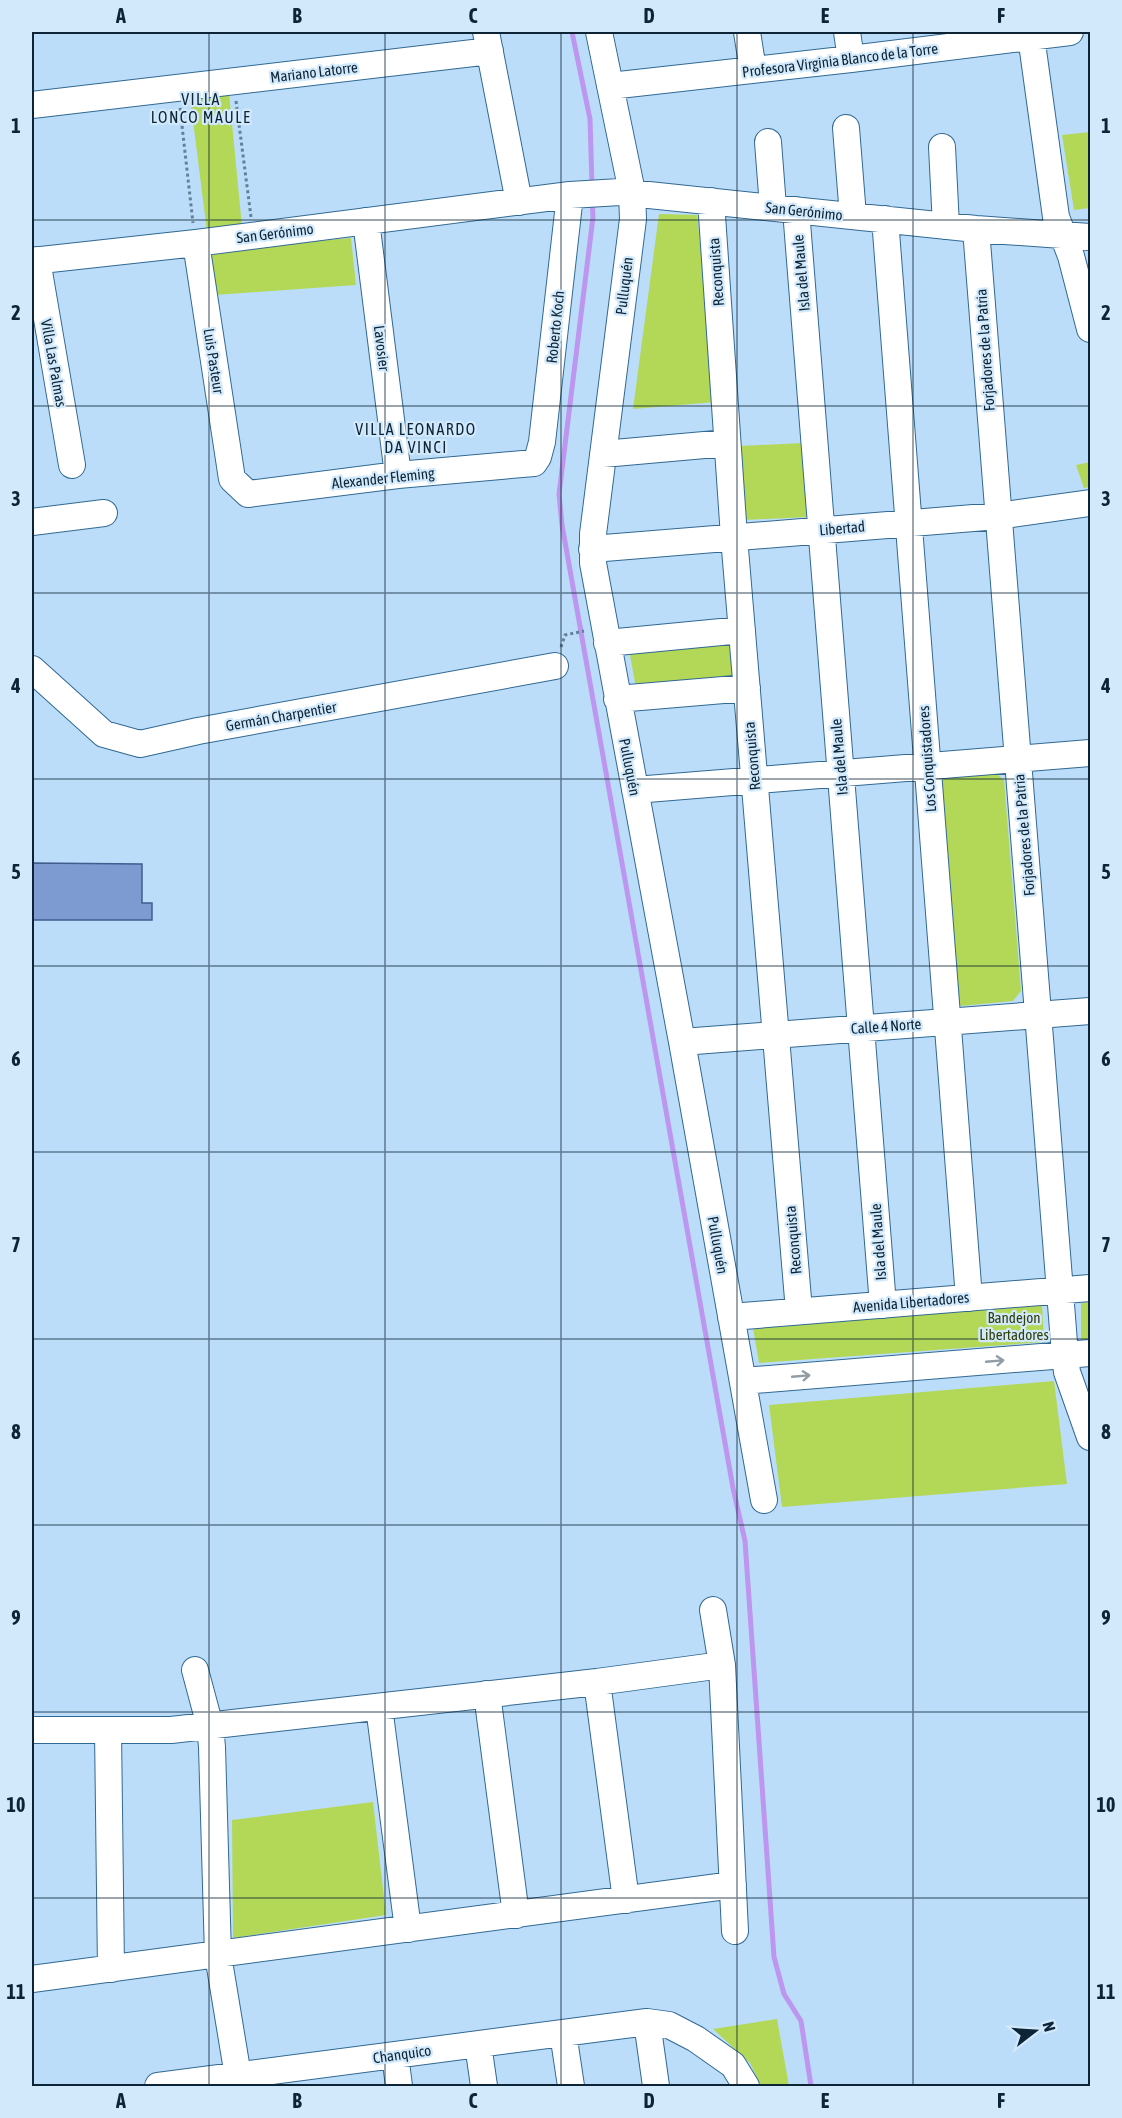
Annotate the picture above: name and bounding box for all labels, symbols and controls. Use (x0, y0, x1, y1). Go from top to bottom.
text: A (115, 4, 126, 27)
text: B (292, 4, 302, 27)
text: C (469, 4, 478, 27)
text: D (643, 4, 655, 27)
text: E (821, 4, 830, 27)
text: F (997, 4, 1005, 27)
street label: Profesora Virginia Blanco de la Torre (741, 40, 939, 80)
street label: Mariano Latorre (269, 58, 359, 86)
district label: VILLA LONCO MAULE (151, 90, 251, 126)
text: 1 (11, 114, 21, 137)
text: 1 (1101, 114, 1111, 137)
street label: San Gerónimo (765, 199, 843, 223)
street label: San Gerónimo (236, 220, 314, 246)
street label: Isla del Maule (789, 234, 813, 312)
street label: Reconquista (705, 237, 727, 307)
street label: Pulluquén (612, 256, 636, 316)
street label: Forjadores de la Patria (972, 288, 998, 412)
street label: Roberto Koch (543, 290, 567, 364)
text: 2 (11, 301, 21, 324)
text: 2 (1101, 301, 1111, 324)
street label: Villa Las Palmas (38, 318, 70, 408)
street label: Lavosier (371, 324, 393, 372)
street label: Luis Pasteur (200, 327, 228, 395)
district label: VILLA LEONARDO DA VINCI (355, 420, 477, 456)
street label: Alexander Fleming (331, 464, 436, 492)
text: 3 (11, 487, 21, 510)
text: 3 (1101, 487, 1111, 510)
street label: Libertad (818, 518, 866, 538)
text: 4 (10, 674, 21, 697)
text: 4 (1100, 674, 1111, 697)
street label: Germán Charpentier (224, 698, 338, 734)
street label: Los Conquistadores (915, 705, 939, 813)
street label: Isla del Maule (827, 718, 851, 796)
street label: Reconquista (741, 721, 763, 791)
street label: Pulluquén (616, 737, 644, 797)
street label: Forjadores de la Patria (1010, 773, 1038, 897)
text: 5 (11, 860, 21, 883)
text: 5 (1101, 860, 1111, 883)
street label: Calle 4 Norte (850, 1015, 922, 1037)
text: 6 (11, 1047, 21, 1070)
text: 6 (1101, 1047, 1111, 1070)
street label: Isla del Maule (867, 1203, 889, 1281)
street label: Reconquista (782, 1205, 804, 1275)
street label: Pulluquén (705, 1215, 731, 1275)
text: 7 (11, 1233, 21, 1256)
text: 7 (1101, 1233, 1111, 1256)
street label: Avenida Libertadores (852, 1288, 970, 1316)
park label: Bandejon Libertadores (979, 1309, 1049, 1343)
one-way arrow (985, 1355, 1005, 1366)
one-way arrow (791, 1370, 811, 1381)
text: 8 (11, 1420, 21, 1443)
text: 8 (1101, 1420, 1111, 1443)
text: 9 (11, 1606, 21, 1629)
text: 9 (1101, 1606, 1111, 1629)
text: 10 (7, 1793, 25, 1816)
text: 10 (1097, 1793, 1115, 1816)
text: 11 (7, 1980, 25, 2003)
text: 11 (1097, 1980, 1115, 2003)
north arrow (1005, 2001, 1065, 2061)
text: N (1039, 2019, 1059, 2034)
street label: Chanquico (372, 2041, 432, 2067)
text: A (115, 2089, 126, 2112)
text: B (292, 2089, 302, 2112)
text: C (469, 2089, 478, 2112)
text: D (643, 2089, 655, 2112)
text: E (821, 2089, 830, 2112)
text: F (997, 2089, 1005, 2112)

